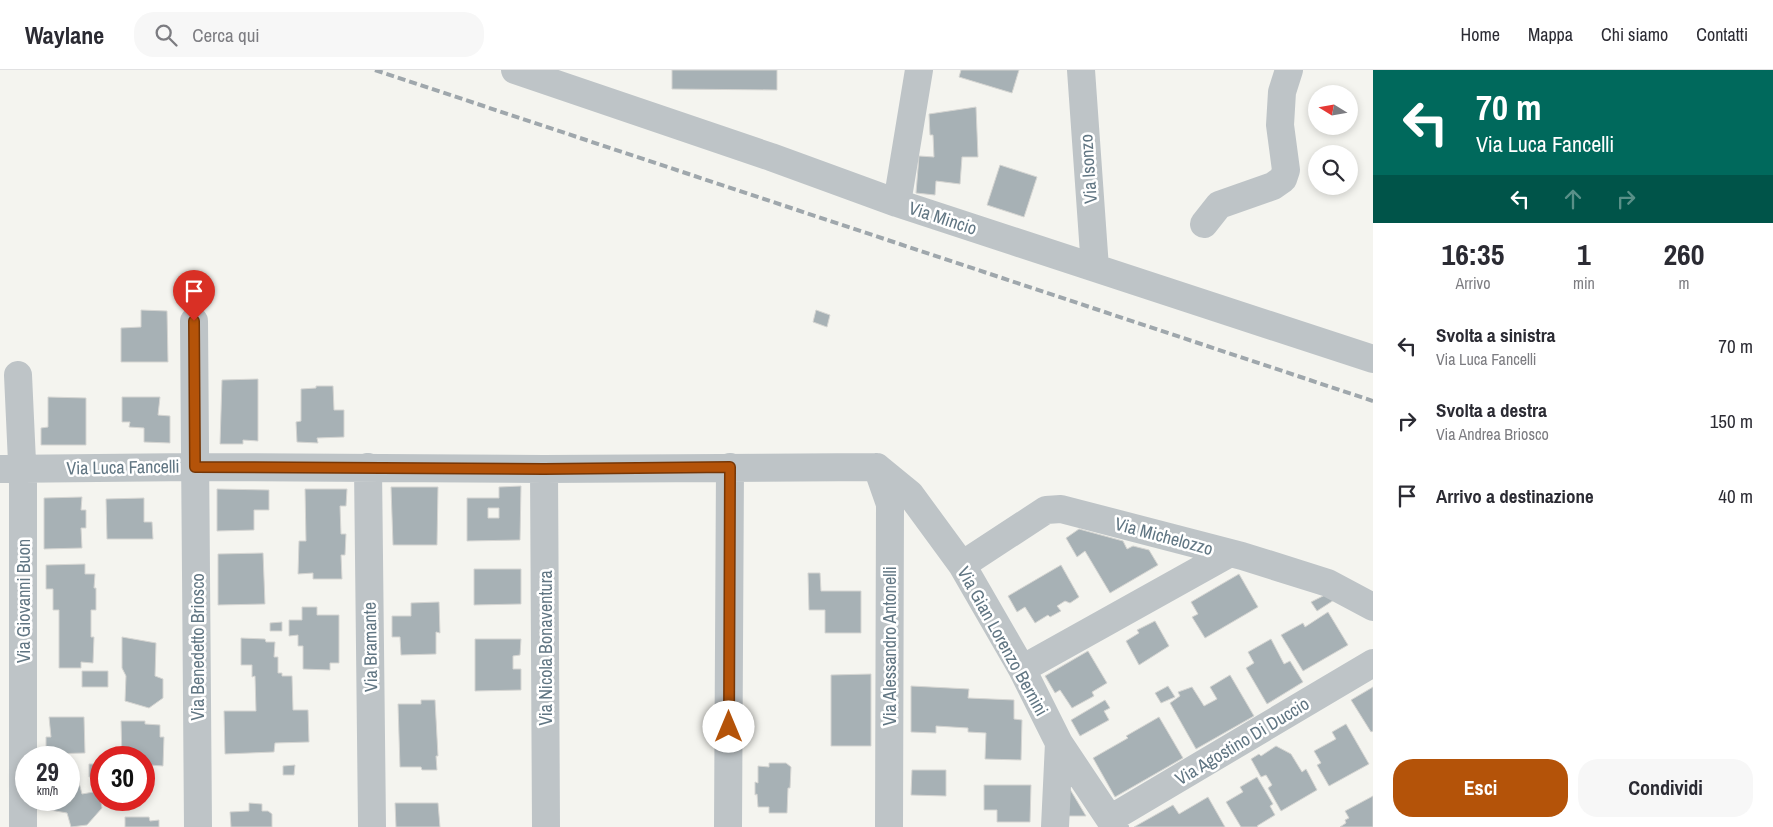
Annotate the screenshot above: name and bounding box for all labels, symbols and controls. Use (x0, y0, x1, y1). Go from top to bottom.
search box (134, 12, 484, 57)
text: Waylane (25, 19, 104, 51)
icon: search (152, 21, 180, 49)
text: Cerca qui (192, 22, 260, 48)
text: Home (1461, 22, 1500, 47)
text: Mappa (1528, 22, 1573, 47)
text: Chi siamo (1601, 22, 1668, 47)
text: Contatti (1696, 22, 1748, 47)
text: 70 m (1476, 84, 1541, 131)
north arrow (1308, 85, 1358, 135)
map controls (1308, 85, 1358, 195)
icon: left (1393, 90, 1458, 155)
text: Via Luca Fancelli (1476, 129, 1614, 159)
street label: Via Isonzo (1073, 133, 1103, 205)
button: search (1308, 145, 1358, 195)
icon: left (1506, 185, 1534, 213)
icon: ahead (1559, 185, 1587, 213)
icon: right (1612, 185, 1640, 213)
street label: Via Mincio (906, 195, 980, 241)
text: 16:35 (1442, 234, 1504, 274)
text: 1 (1577, 234, 1591, 274)
text: 260 (1663, 234, 1704, 274)
pin (173, 270, 215, 321)
text: Arrivo (1455, 272, 1490, 294)
text: min (1573, 272, 1595, 294)
text: m (1678, 272, 1689, 294)
icon: arrive (180, 277, 208, 305)
text: Svolta a sinistra (1436, 322, 1556, 348)
icon: left (1393, 332, 1421, 360)
text: 70 m (1718, 333, 1753, 359)
text: Via Luca Fancelli (1436, 348, 1537, 370)
text: Svolta a destra (1436, 397, 1547, 423)
icon: right (1393, 407, 1421, 435)
text: 150 m (1710, 408, 1753, 434)
text: Via Andrea Briosco (1436, 423, 1549, 445)
street label: Via Luca Fancelli (66, 454, 180, 480)
icon: arrive (1393, 482, 1421, 510)
text: Arrivo a destinazione (1436, 483, 1594, 509)
text: 40 m (1718, 483, 1753, 509)
street label: Via Michelozzo (1112, 511, 1216, 561)
street label: Via Giovanni Buon (11, 539, 36, 663)
street label: Via Gian Lorenzo Bernini (952, 562, 1054, 720)
street label: Via Alessandro Antonelli (877, 566, 902, 726)
street label: Via Nicola Bonaventura (533, 570, 558, 726)
street label: Via Benedetto Briosco (185, 573, 210, 721)
street label: Via Bramante (357, 602, 383, 692)
street label: Via Agostino Di Duccio (1170, 691, 1314, 791)
position arrow (702, 700, 754, 752)
speed limit sign: 30 (90, 746, 155, 811)
text: 29 (36, 755, 59, 789)
button: Esci (1393, 759, 1568, 817)
button: Condividi (1578, 759, 1753, 817)
text: km/h (37, 783, 58, 799)

